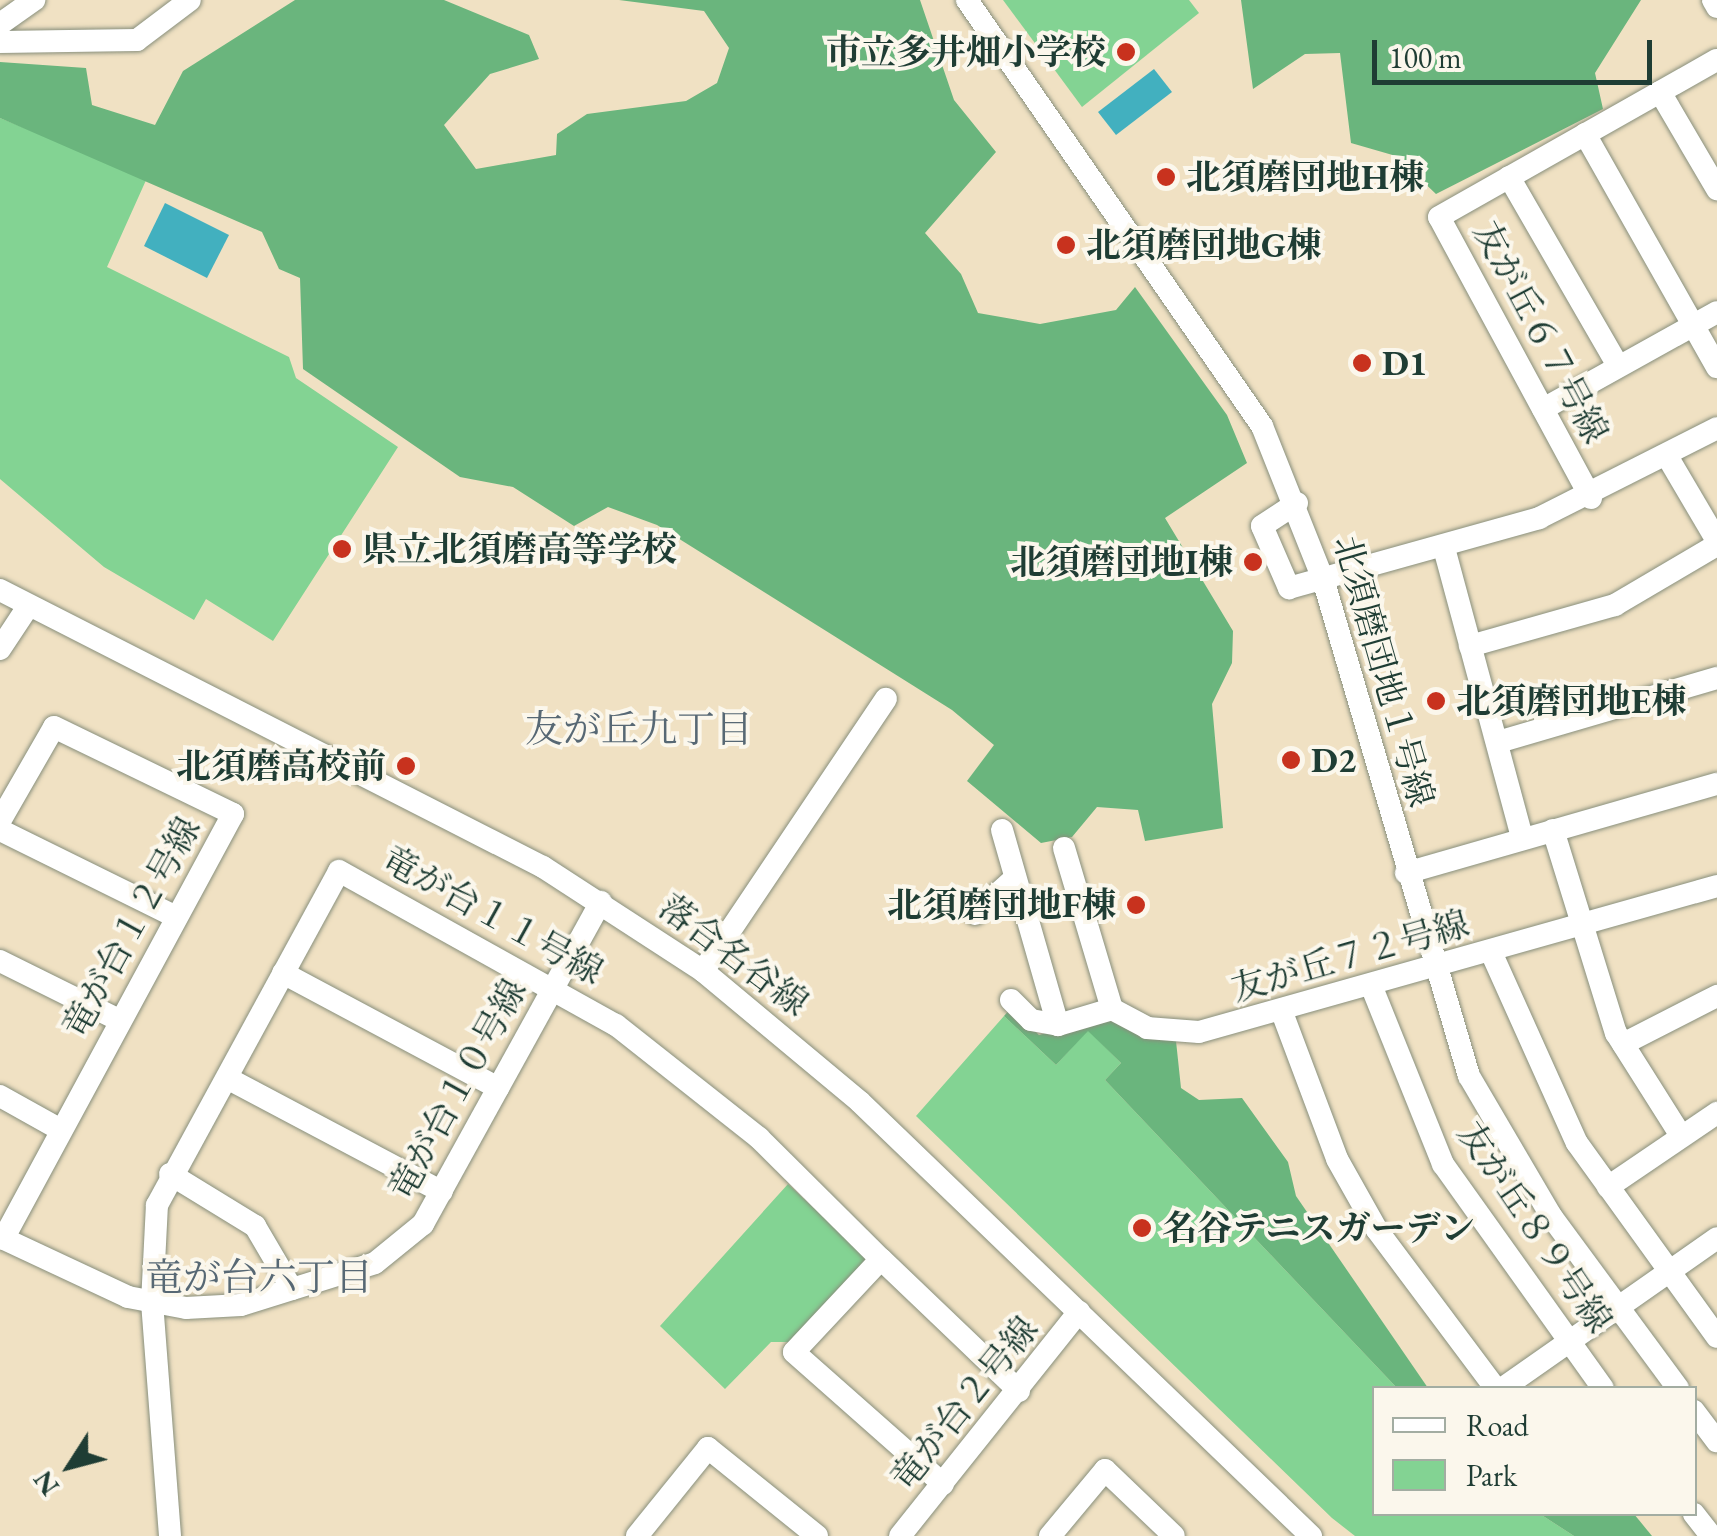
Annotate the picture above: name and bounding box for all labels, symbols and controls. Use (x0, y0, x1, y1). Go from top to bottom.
scale bar (1377, 20, 1657, 82)
place label: 市立多井畑小学校 (826, 31, 1106, 73)
text: 100 m (1389, 38, 1462, 77)
marker: 市立多井畑小学校 (1115, 41, 1137, 63)
place label: 北須磨団地H棟 (1186, 156, 1424, 198)
marker: 北須磨団地H棟 (1155, 166, 1177, 188)
street label: 友が丘６７号線 (1465, 214, 1617, 450)
place label: 北須磨団地G棟 (1086, 224, 1321, 266)
marker: 北須磨団地G棟 (1055, 234, 1077, 256)
place label: D1 (1382, 342, 1427, 384)
marker: D1 (1351, 352, 1373, 374)
place label: 県立北須磨高等学校 (362, 528, 677, 570)
street label: 北須磨団地１号線 (1325, 531, 1443, 811)
marker: 県立北須磨高等学校 (331, 538, 353, 560)
place label: 北須磨団地I棟 (1010, 541, 1233, 583)
marker: 北須磨団地I棟 (1242, 551, 1264, 573)
place label: 北須磨団地E棟 (1456, 680, 1686, 722)
marker: 北須磨団地E棟 (1425, 690, 1447, 712)
district label: 友が丘九丁目 (525, 706, 753, 752)
place label: D2 (1311, 739, 1356, 781)
place label: 北須磨高校前 (176, 745, 386, 787)
marker: D2 (1280, 749, 1302, 771)
marker: 北須磨高校前 (395, 755, 417, 777)
street label: 竜が台１２号線 (53, 810, 209, 1044)
street label: 竜が台１１号線 (376, 837, 610, 993)
place label: 北須磨団地F棟 (887, 884, 1116, 926)
street label: 落合名谷線 (651, 886, 817, 1024)
marker: 北須磨団地F棟 (1125, 894, 1147, 916)
street label: 友が丘７２号線 (1226, 902, 1474, 1010)
street label: 竜が台１０号線 (379, 972, 535, 1206)
street label: 友が丘８９号線 (1449, 1114, 1621, 1340)
place label: 名谷テニスガーデン (1162, 1207, 1477, 1249)
marker: 名谷テニスガーデン (1131, 1217, 1153, 1239)
district label: 竜が台六丁目 (145, 1254, 373, 1300)
street label: 竜が台２号線 (882, 1308, 1046, 1498)
legend (1372, 1386, 1697, 1516)
text: Road (1466, 1406, 1529, 1445)
north arrow (20, 1416, 120, 1516)
text: Park (1466, 1456, 1517, 1495)
text: N (25, 1464, 67, 1503)

